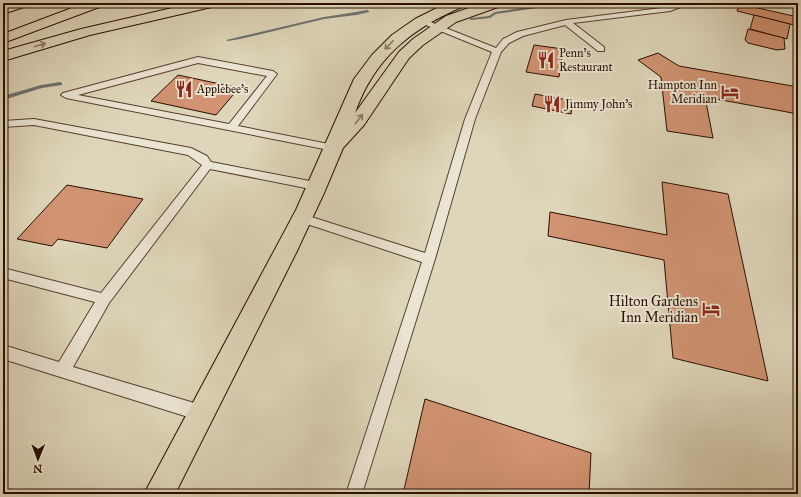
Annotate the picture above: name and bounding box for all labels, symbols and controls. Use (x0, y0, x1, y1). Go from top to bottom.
one-way arrow (384, 40, 394, 50)
one-way arrow (34, 41, 47, 48)
place label: Penn's Restaurant (559, 46, 613, 74)
restaurant icon: Penn's Restaurant (536, 50, 556, 70)
place label: Hampton Inn Meridian (648, 78, 718, 106)
restaurant icon: Applebee's (174, 79, 194, 99)
place label: Applebee's (196, 82, 248, 96)
hotel icon: Hampton Inn Meridian (720, 82, 740, 102)
restaurant icon: Jimmy John's (542, 94, 562, 114)
place label: Jimmy John's (563, 97, 632, 112)
one-way arrow (355, 114, 364, 125)
place label: Hilton Gardens Inn Meridian (609, 293, 698, 326)
hotel icon: Hilton Gardens Inn Meridian (701, 299, 721, 319)
north arrow (18, 439, 58, 479)
text: N (32, 462, 43, 475)

